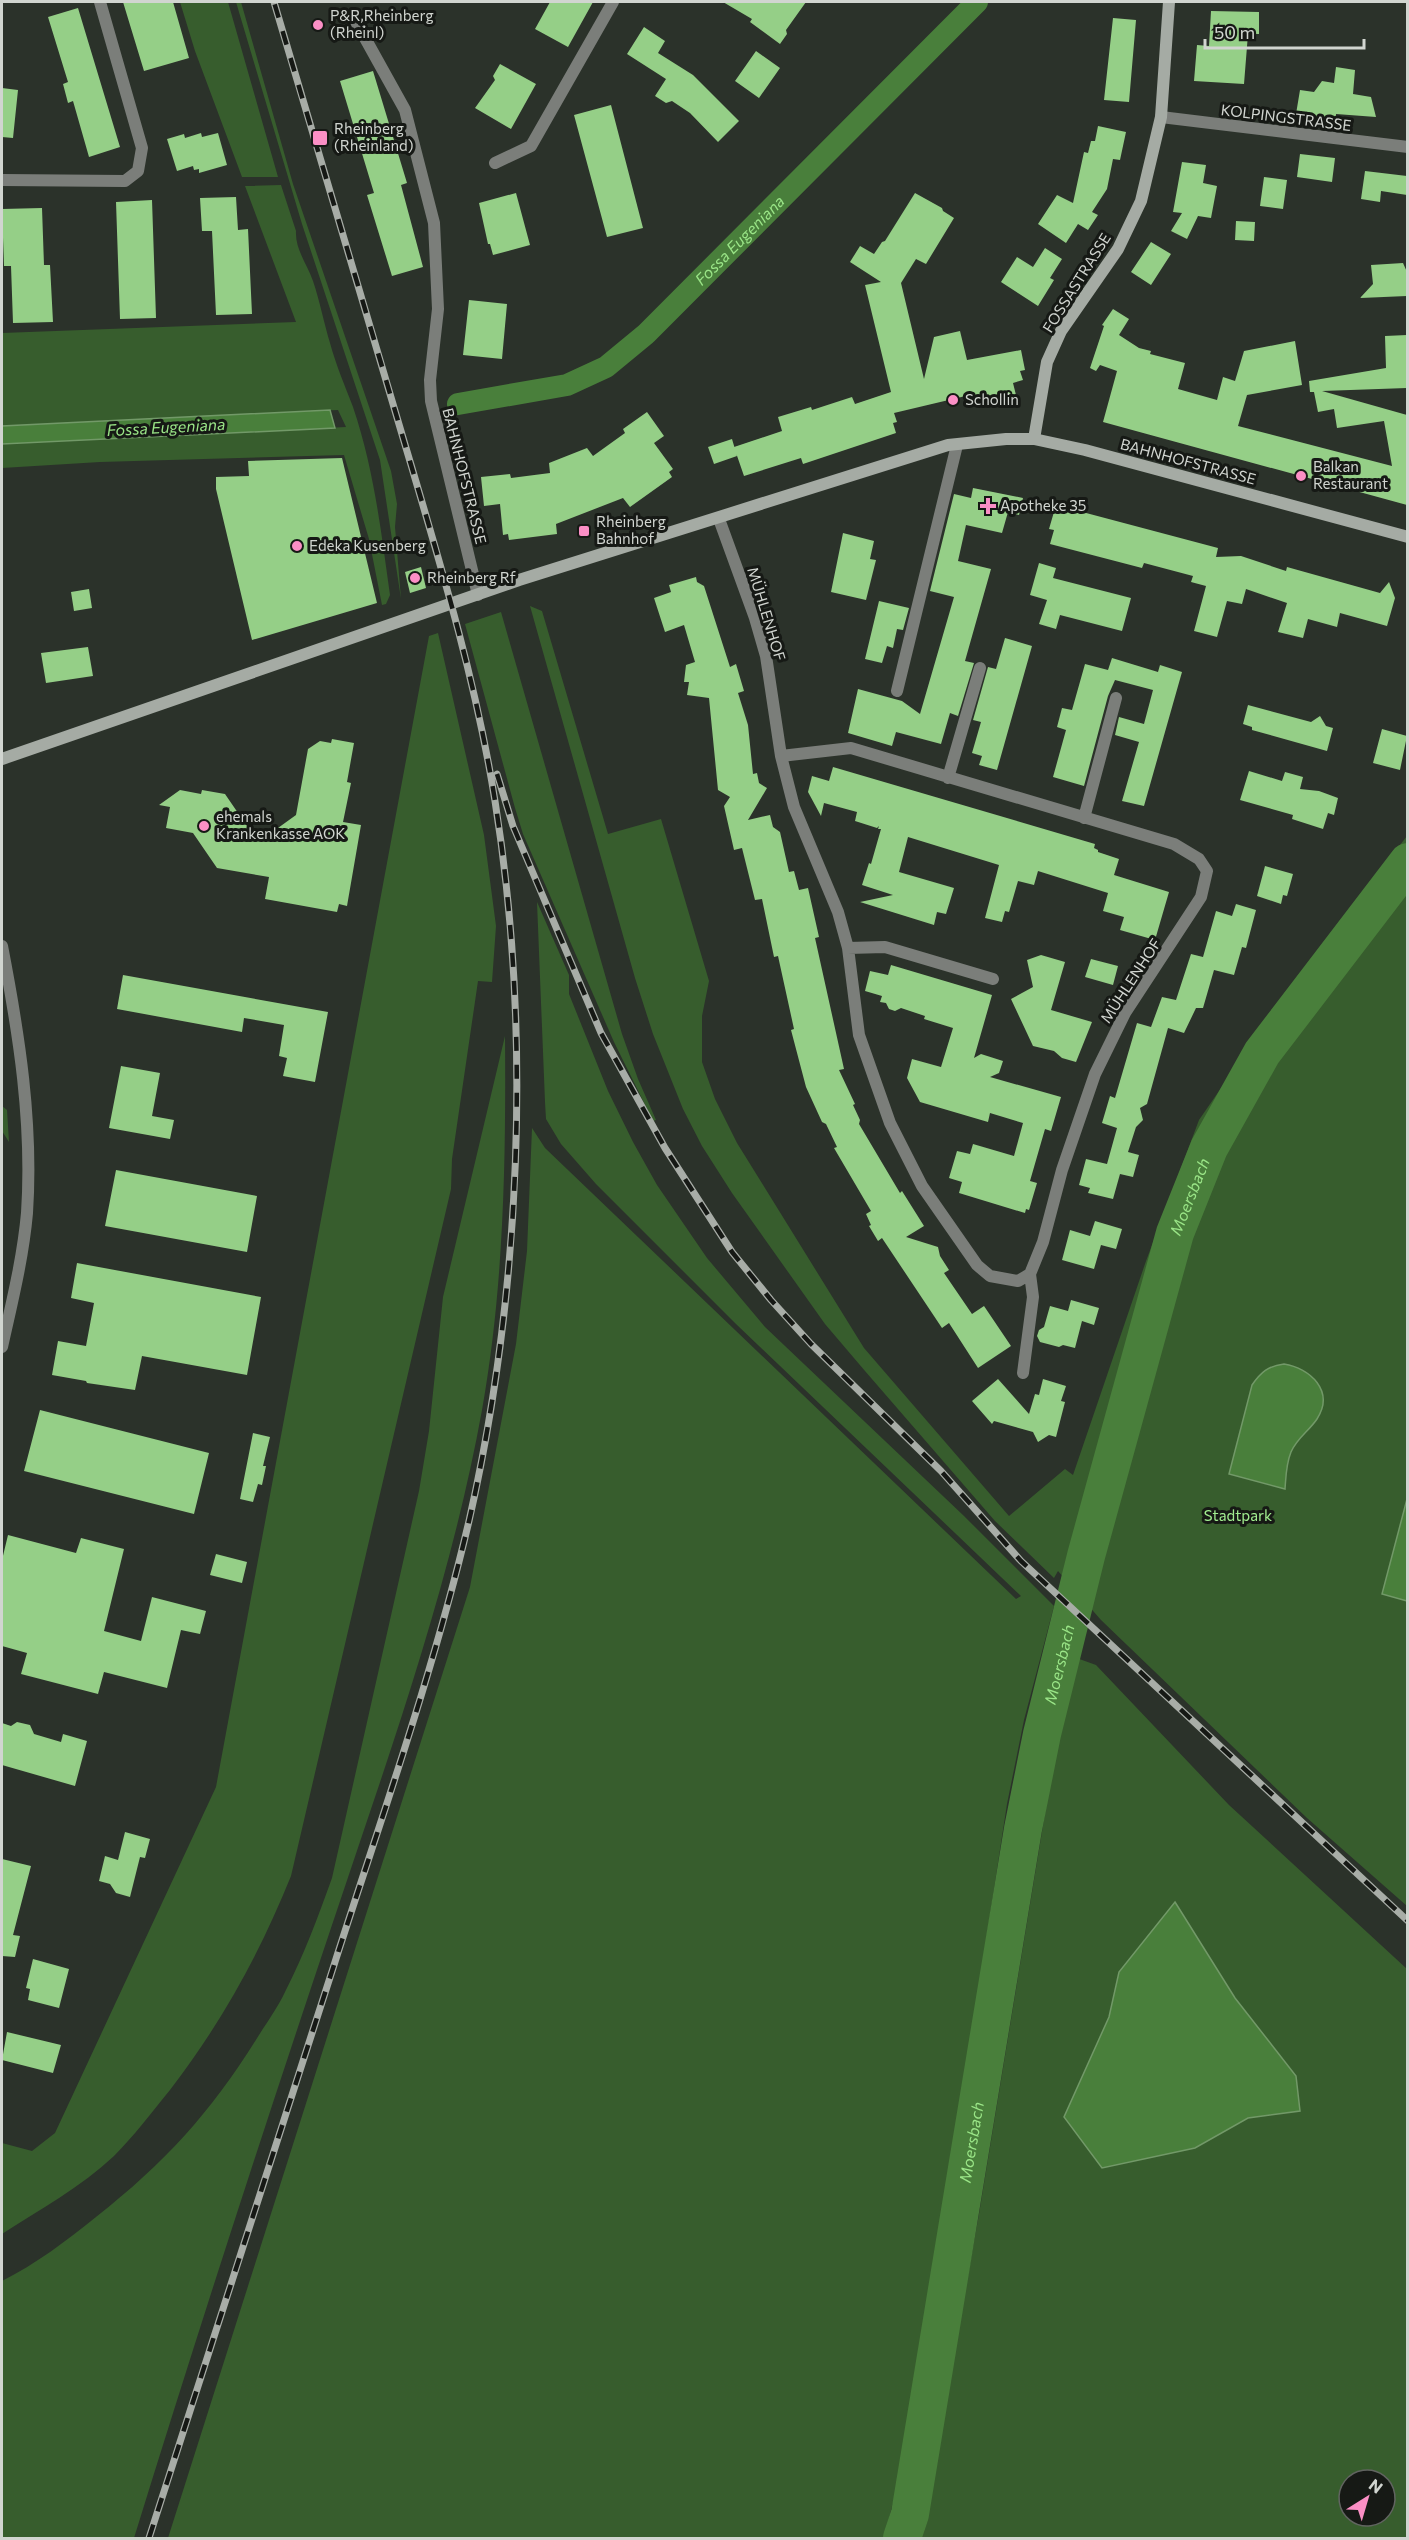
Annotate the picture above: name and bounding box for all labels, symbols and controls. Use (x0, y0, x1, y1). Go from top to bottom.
place label: P&R,Rheinberg (Rheinl) (330, 6, 434, 41)
scale bar (1205, 12, 1364, 50)
marker: P&R,Rheinberg (Rheinl) (311, 18, 325, 32)
text: 50 m (1214, 21, 1255, 43)
street label: KOLPINGSTRASSE (1220, 100, 1353, 134)
place label: Rheinberg (Rheinland) (334, 119, 413, 154)
marker: Rheinberg (Rheinland) (311, 129, 329, 147)
water label: Fossa Eugeniana (691, 191, 788, 289)
street label: FOSSASTRASSE (1038, 229, 1114, 336)
place label: Schollin (965, 390, 1019, 408)
marker: Schollin (946, 393, 960, 407)
street label: BAHNHOFSTRASSE (439, 406, 491, 546)
water label: Fossa Eugeniana (106, 414, 226, 439)
street label: BAHNHOFSTRASSE (1118, 434, 1258, 488)
place label: Balkan Restaurant (1313, 457, 1388, 492)
marker: Balkan Restaurant (1294, 469, 1308, 483)
place label: Apotheke 35 (1000, 496, 1086, 514)
marker: Apotheke 35 (981, 499, 995, 513)
place label: Rheinberg Bahnhof (596, 512, 666, 547)
marker: Rheinberg Bahnhof (577, 524, 591, 538)
place label: Edeka Kusenberg (309, 536, 426, 554)
marker: Edeka Kusenberg (290, 539, 304, 553)
street label: MÜHLENHOF (744, 565, 790, 663)
place label: Rheinberg Rf (427, 568, 516, 586)
marker: Rheinberg Rf (408, 571, 422, 585)
place label: ehemals Krankenkasse AOK (216, 807, 345, 842)
marker: ehemals Krankenkasse AOK (197, 819, 211, 833)
street label: MÜHLENHOF (1096, 935, 1164, 1026)
water label: Moersbach (1165, 1155, 1213, 1238)
park label: Stadtpark (1204, 1506, 1272, 1524)
water label: Moersbach (1040, 1623, 1078, 1706)
water label: Moersbach (955, 2100, 987, 2184)
north arrow (1337, 2468, 1397, 2528)
text: N (1366, 2474, 1387, 2497)

